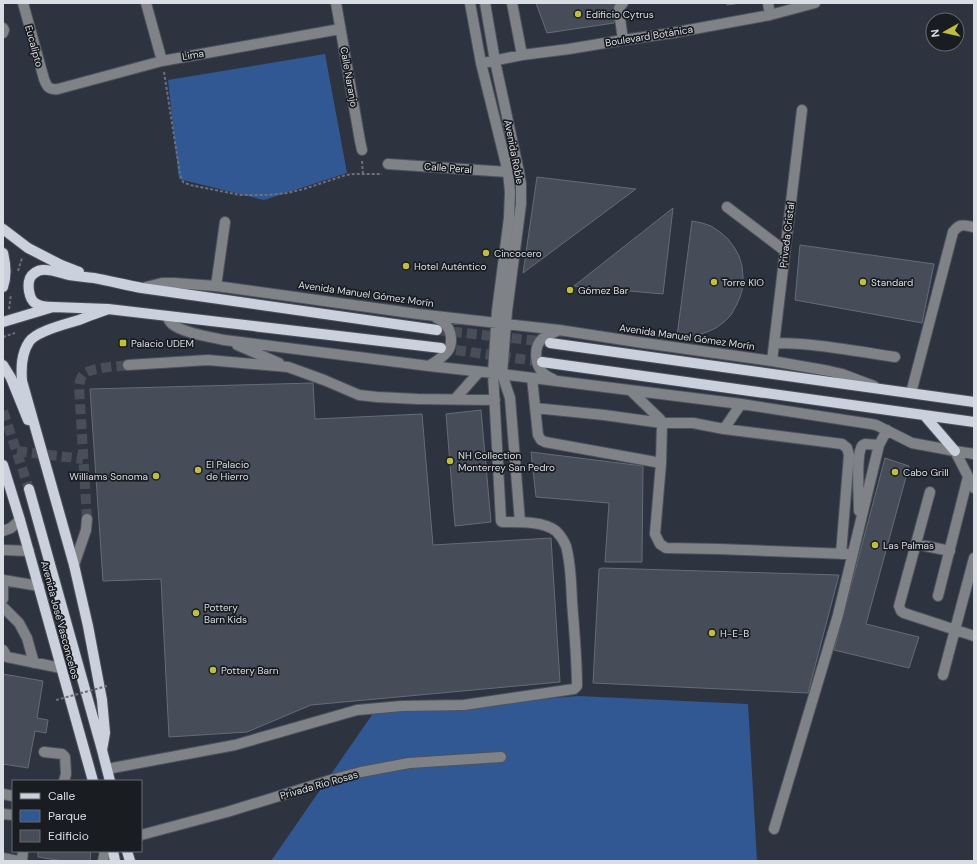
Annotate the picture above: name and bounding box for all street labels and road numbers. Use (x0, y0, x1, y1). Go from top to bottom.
street label: Boulevard Botánica (604, 23, 694, 49)
street label: Eucalipto (22, 24, 46, 68)
street label: Calle Naranjo (337, 46, 361, 108)
street label: Lima (181, 47, 205, 63)
street label: Avenida Roble (501, 119, 527, 185)
street label: Calle Peral (424, 160, 472, 176)
street label: Privada Cristal (777, 201, 797, 269)
street label: Avenida Manuel Gómez Morín (297, 278, 435, 310)
street label: Avenida Manuel Gómez Morín (618, 321, 756, 353)
street label: Avenida José Vasconcelos (38, 559, 82, 681)
street label: Privada Río Rosas (278, 768, 360, 802)

